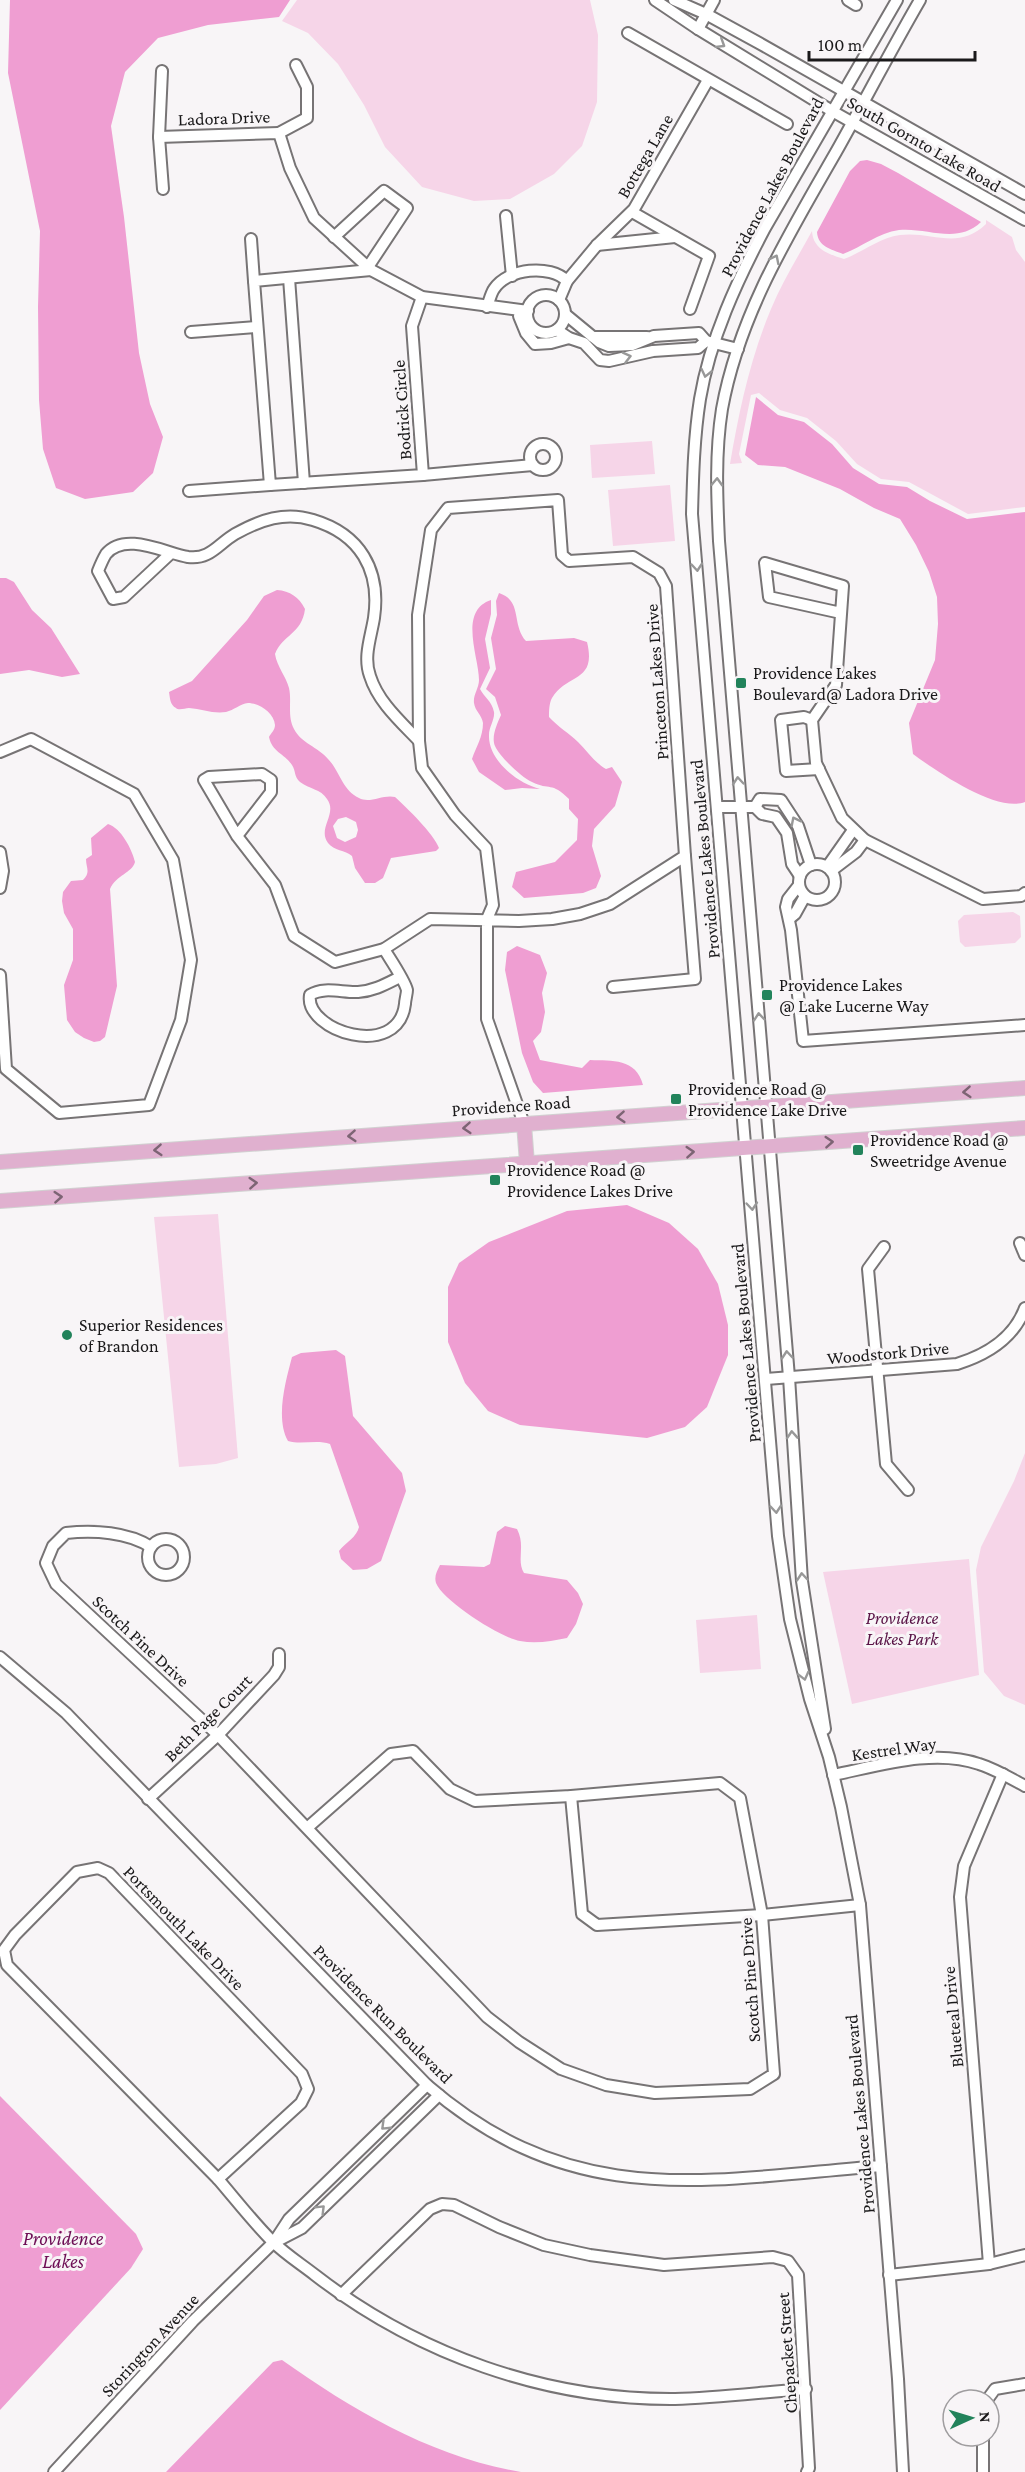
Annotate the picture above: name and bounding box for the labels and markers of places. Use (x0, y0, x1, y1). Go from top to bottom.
place label: Providence Lakes Boulevard@ Ladora Drive (753, 663, 938, 704)
marker: Providence Lakes Boulevard@ Ladora Drive (734, 676, 748, 690)
place label: Providence Lakes @ Lake Lucerne Way (779, 975, 929, 1016)
marker: Providence Lakes @ Lake Lucerne Way (760, 988, 774, 1002)
place label: Providence Road @ Providence Lake Drive (688, 1079, 847, 1120)
marker: Providence Road @ Providence Lake Drive (669, 1092, 683, 1106)
place label: Providence Road @ Sweetridge Avenue (870, 1130, 1009, 1171)
marker: Providence Road @ Sweetridge Avenue (851, 1143, 865, 1157)
place label: Providence Road @ Providence Lakes Drive (507, 1160, 673, 1201)
marker: Providence Road @ Providence Lakes Drive (488, 1173, 502, 1187)
place label: Superior Residences of Brandon (79, 1315, 223, 1356)
marker: Superior Residences of Brandon (60, 1328, 74, 1342)

